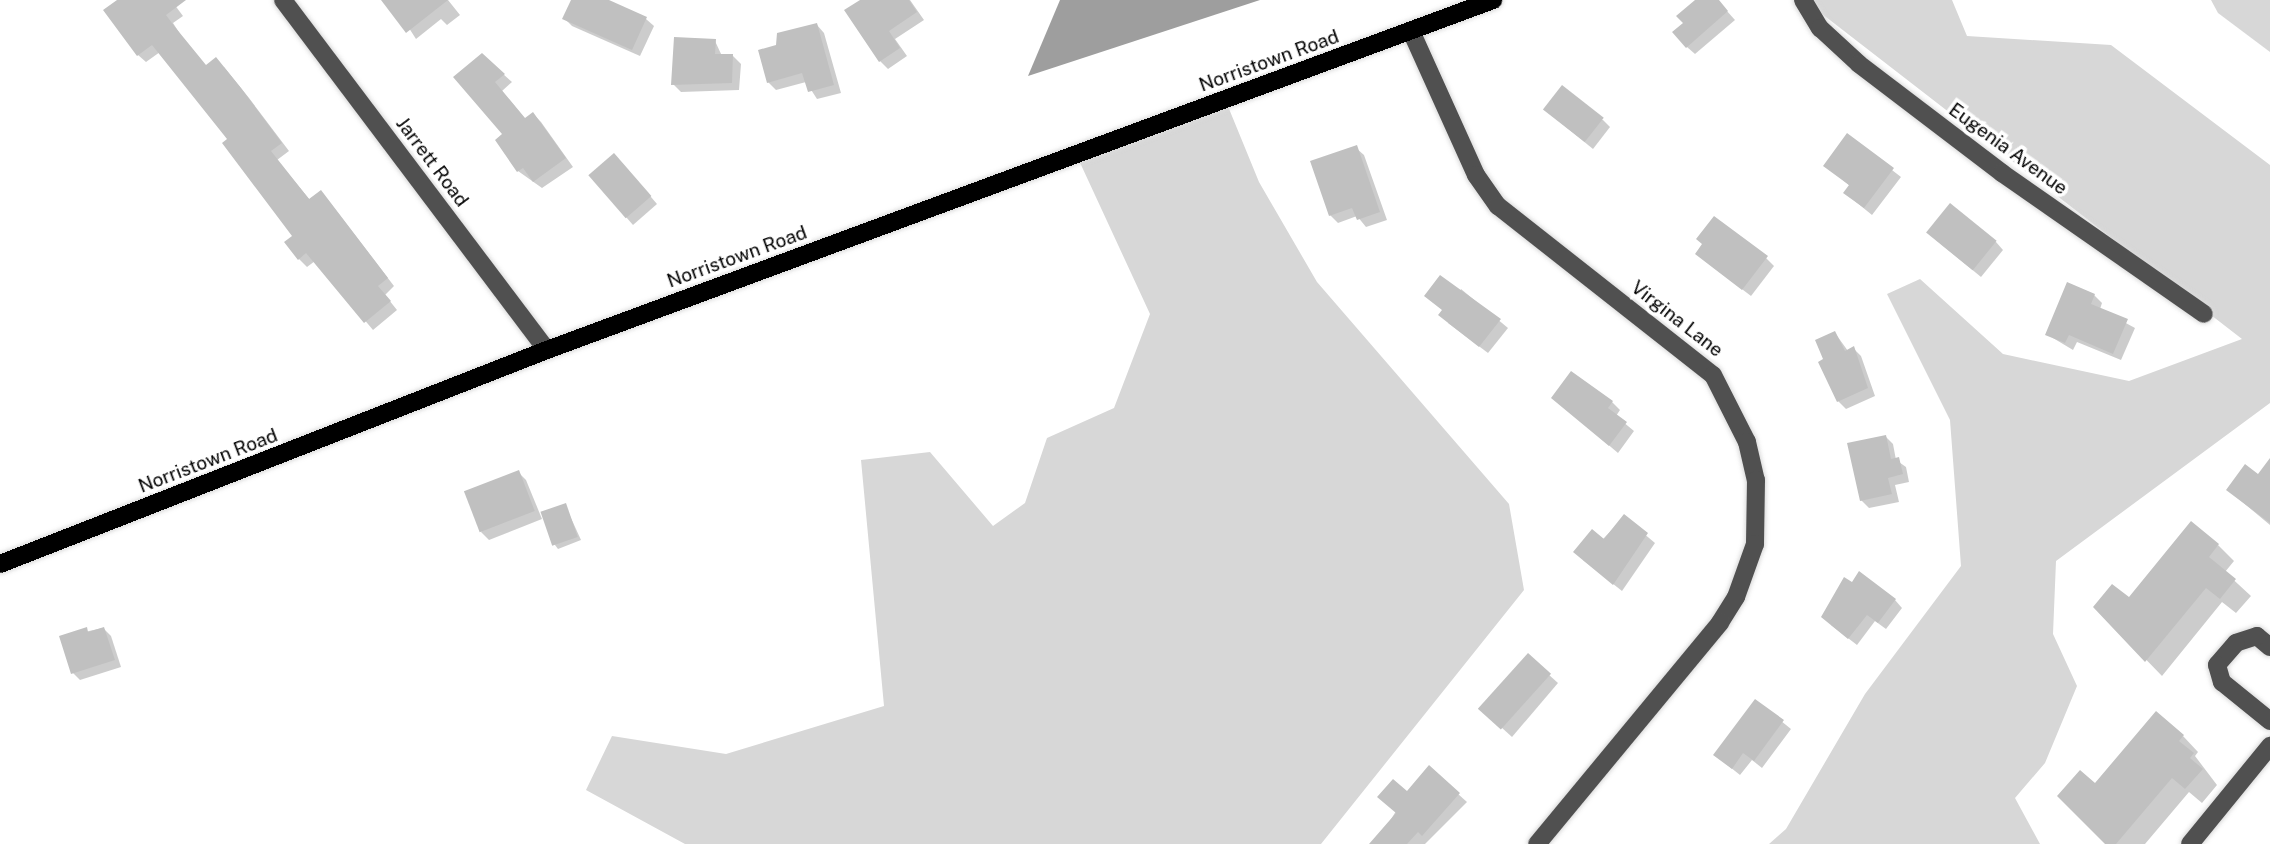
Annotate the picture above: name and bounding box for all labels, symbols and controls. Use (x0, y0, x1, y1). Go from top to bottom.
street label: Norristown Road (1196, 25, 1342, 97)
street label: Eugenia Avenue (1944, 98, 2072, 200)
street label: Jarrett Road (391, 113, 473, 211)
street label: Norristown Road (664, 221, 810, 293)
street label: Virgina Lane (1627, 276, 1727, 362)
street label: Norristown Road (135, 424, 281, 498)

